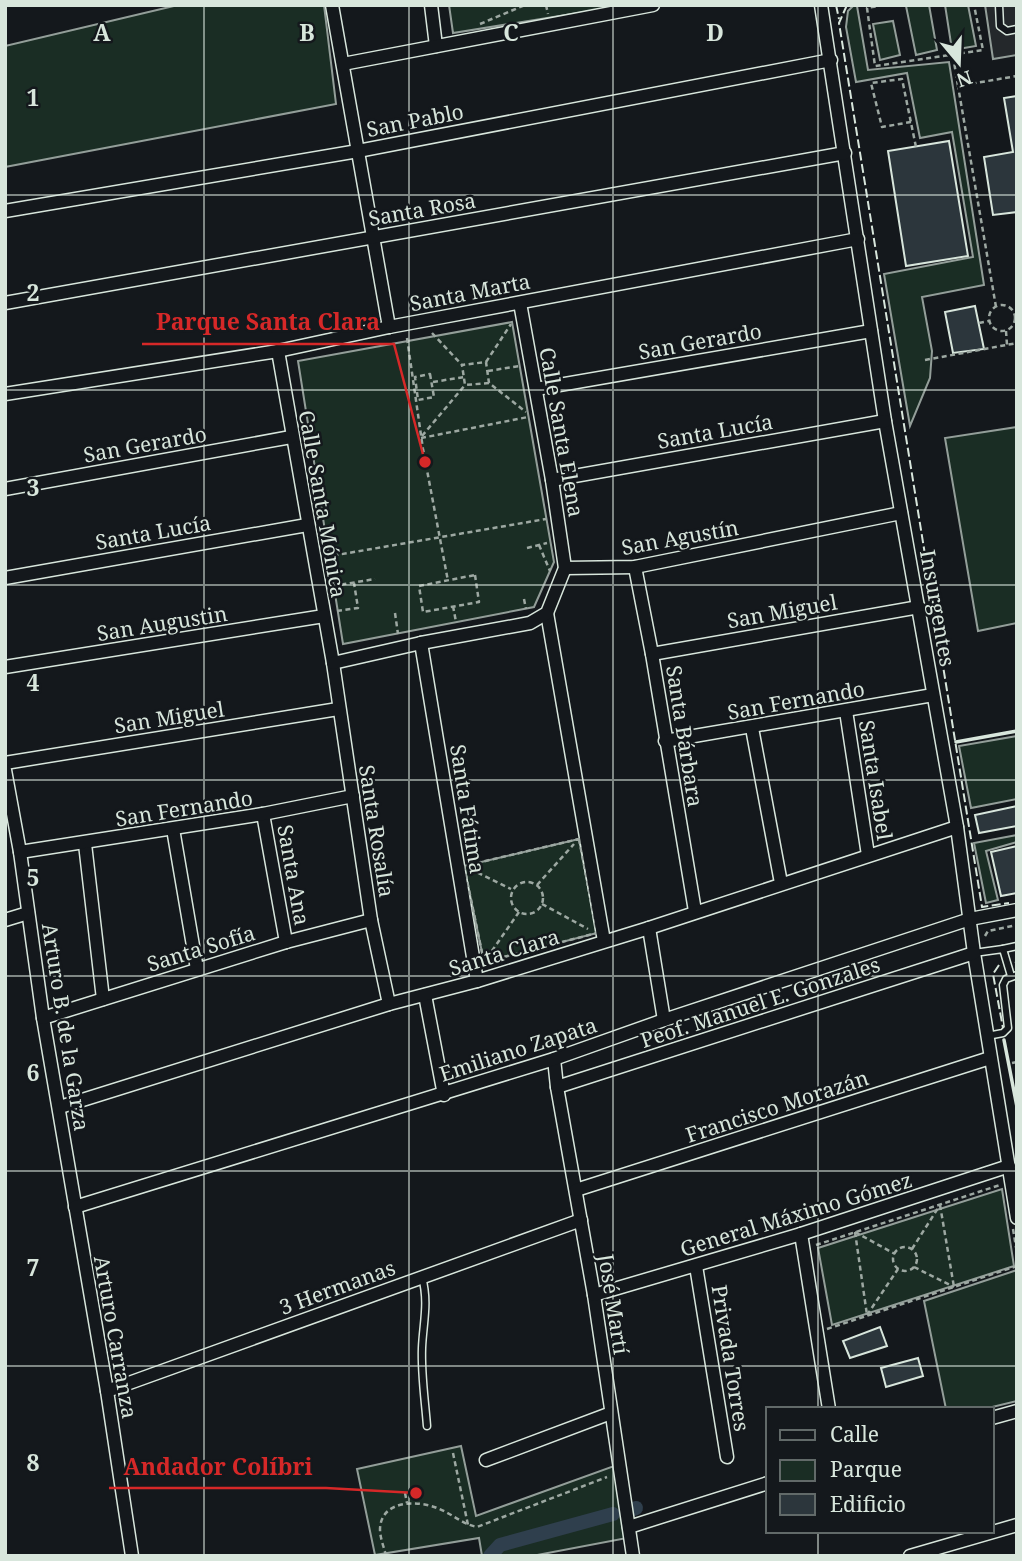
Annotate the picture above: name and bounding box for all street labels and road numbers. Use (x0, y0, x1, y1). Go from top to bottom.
street label: San Pablo (364, 97, 466, 143)
street label: Santa Rosa (366, 186, 478, 232)
street label: Santa Marta (407, 267, 533, 317)
street label: San Gerardo (636, 316, 764, 366)
street label: Calle Santa Elena (533, 345, 591, 519)
street label: Santa Lucía (655, 407, 775, 455)
street label: Calle Santa Mónica (293, 408, 353, 600)
street label: San Gerardo (81, 419, 209, 469)
street label: Santa Lucía (93, 508, 213, 556)
street label: San Agustín (619, 513, 741, 561)
street label: Insurgentes (914, 547, 962, 669)
street label: San Miguel (725, 587, 840, 634)
street label: San Augustin (95, 599, 229, 647)
street label: Santa Bárbara (660, 663, 710, 809)
street label: San Fernando (725, 674, 867, 726)
street label: San Miguel (112, 694, 227, 740)
street label: Santa Isabel (853, 718, 899, 842)
street label: Santa Fátima (444, 742, 492, 876)
street label: Santa Rosalía (353, 763, 401, 899)
street label: San Fernando (113, 783, 255, 833)
street label: Santa Ana (271, 823, 317, 927)
street label: Santa Sofía (144, 918, 258, 978)
street label: Arturo B. de la Garza (36, 921, 96, 1133)
street label: Santa Clara (445, 922, 563, 982)
street label: Peof. Manuel E. Gonzales (637, 950, 883, 1054)
street label: Emiliano Zapata (436, 1010, 600, 1088)
street label: Francisco Morazán (682, 1063, 872, 1149)
street label: General Máximo Gómez (677, 1165, 915, 1263)
street label: José Martí (592, 1251, 636, 1356)
street label: Arturo Carranza (88, 1253, 144, 1421)
street label: 3 Hermanas (275, 1253, 399, 1321)
street label: Privada Torres (706, 1283, 756, 1433)

